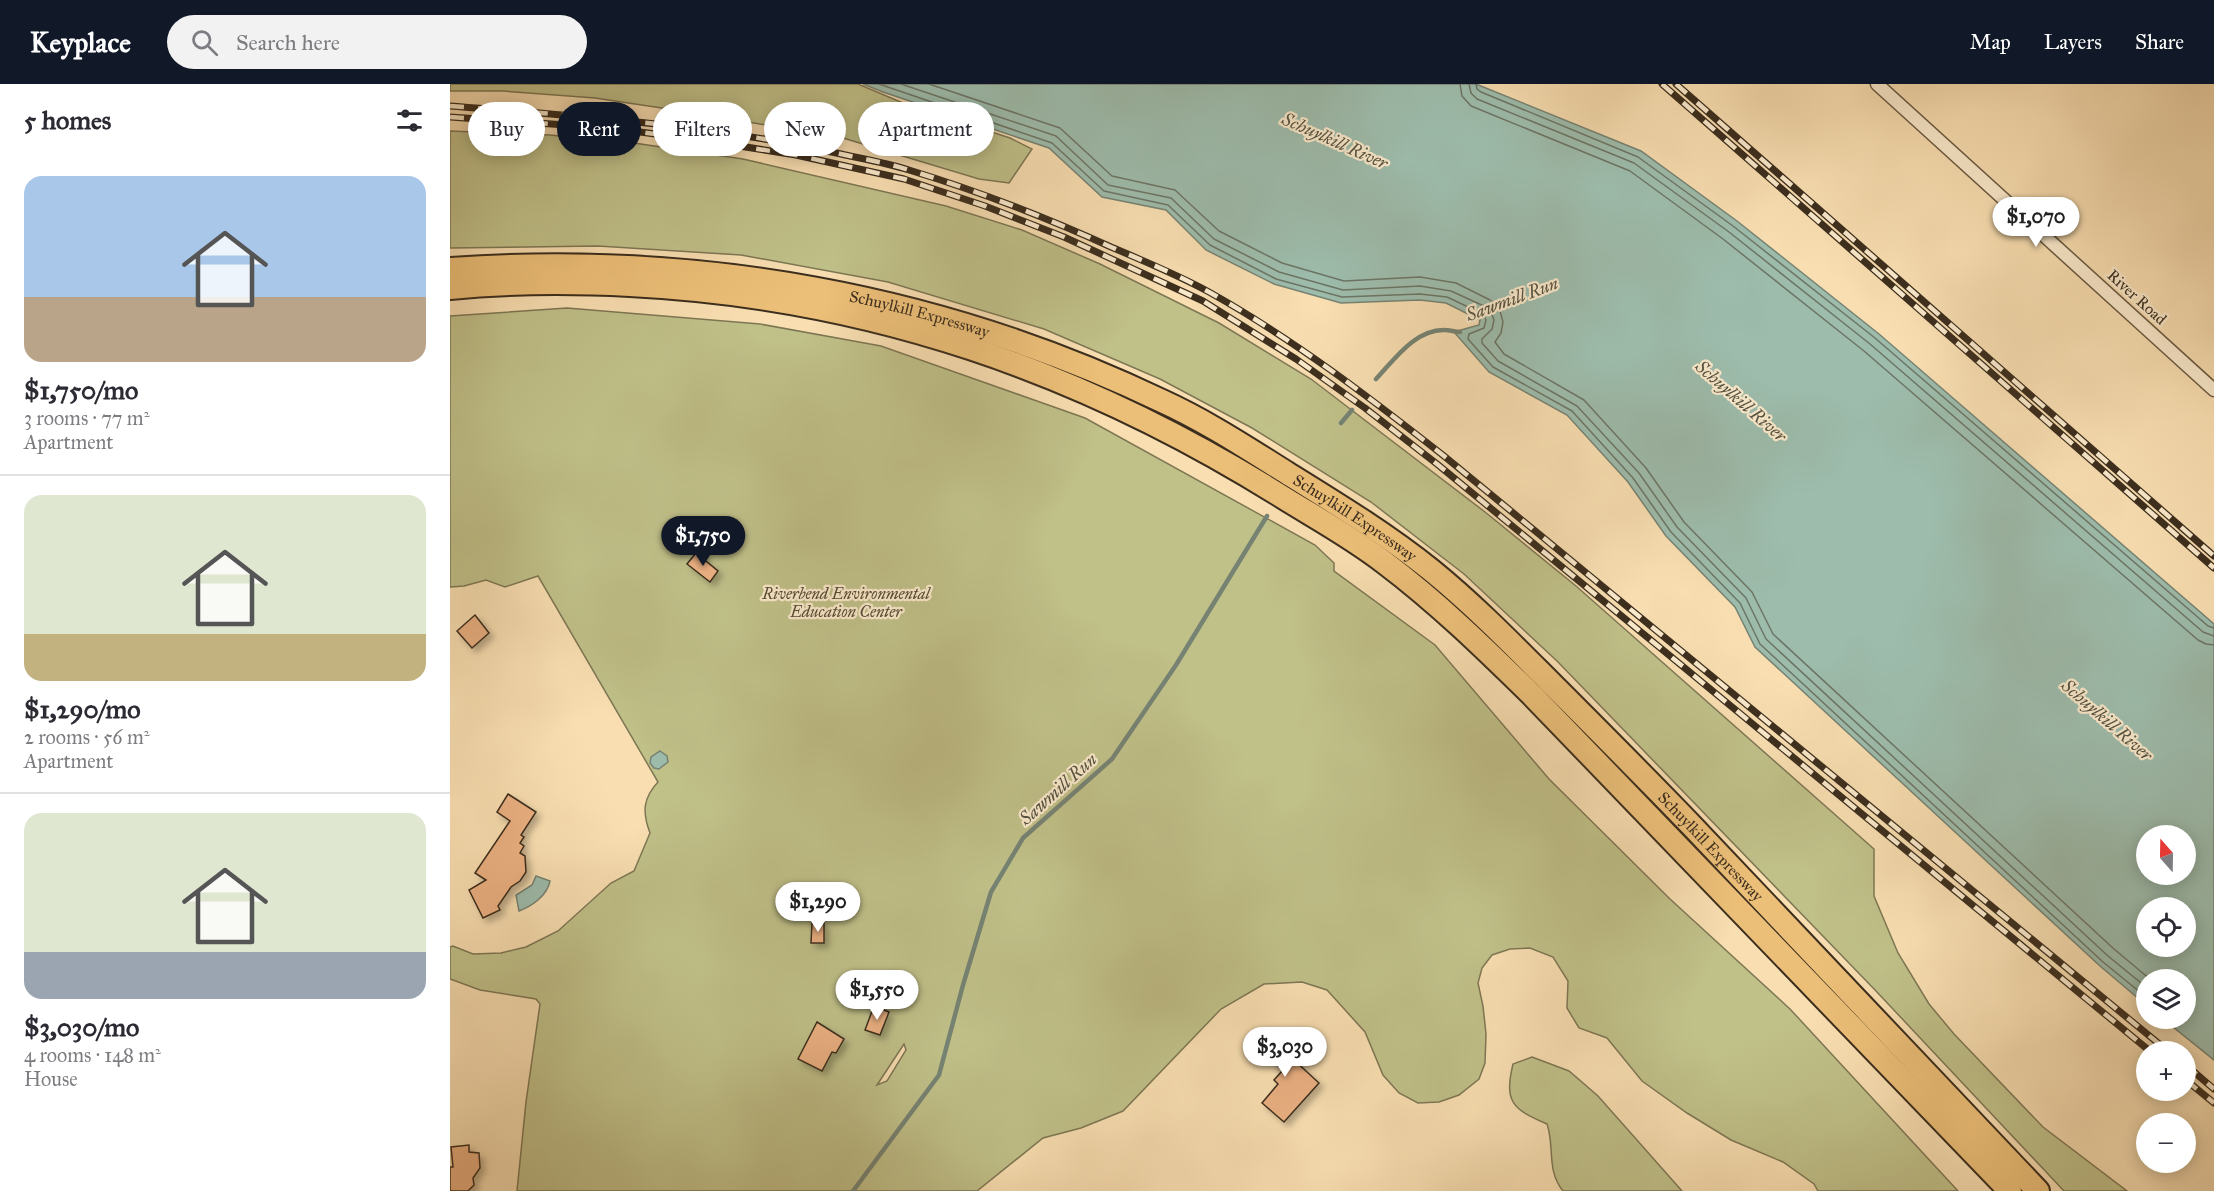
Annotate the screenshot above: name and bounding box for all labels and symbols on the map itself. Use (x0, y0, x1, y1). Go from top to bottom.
water label: Schuylkill River (1278, 107, 1393, 175)
pin: $1,070 (1987, 197, 2085, 248)
street label: River Road (2103, 265, 2171, 329)
water label: Sawmill Run (1462, 272, 1562, 326)
street label: Schuylkill Expressway (848, 286, 993, 341)
water label: Schuylkill River (1690, 355, 1792, 448)
street label: Schuylkill Expressway (1290, 470, 1421, 565)
pin: $1,750 (654, 516, 752, 567)
park label: Riverbend Environmental Education Center (761, 584, 931, 621)
water label: Schuylkill River (2056, 674, 2158, 767)
water label: Sawmill Run (1014, 748, 1102, 830)
street label: Schuylkill Expressway (1654, 788, 1768, 905)
north arrow (2136, 825, 2196, 885)
pin: $1,290 (769, 882, 867, 933)
pin: $1,550 (828, 970, 926, 1021)
pin: $3,030 (1236, 1027, 1334, 1078)

